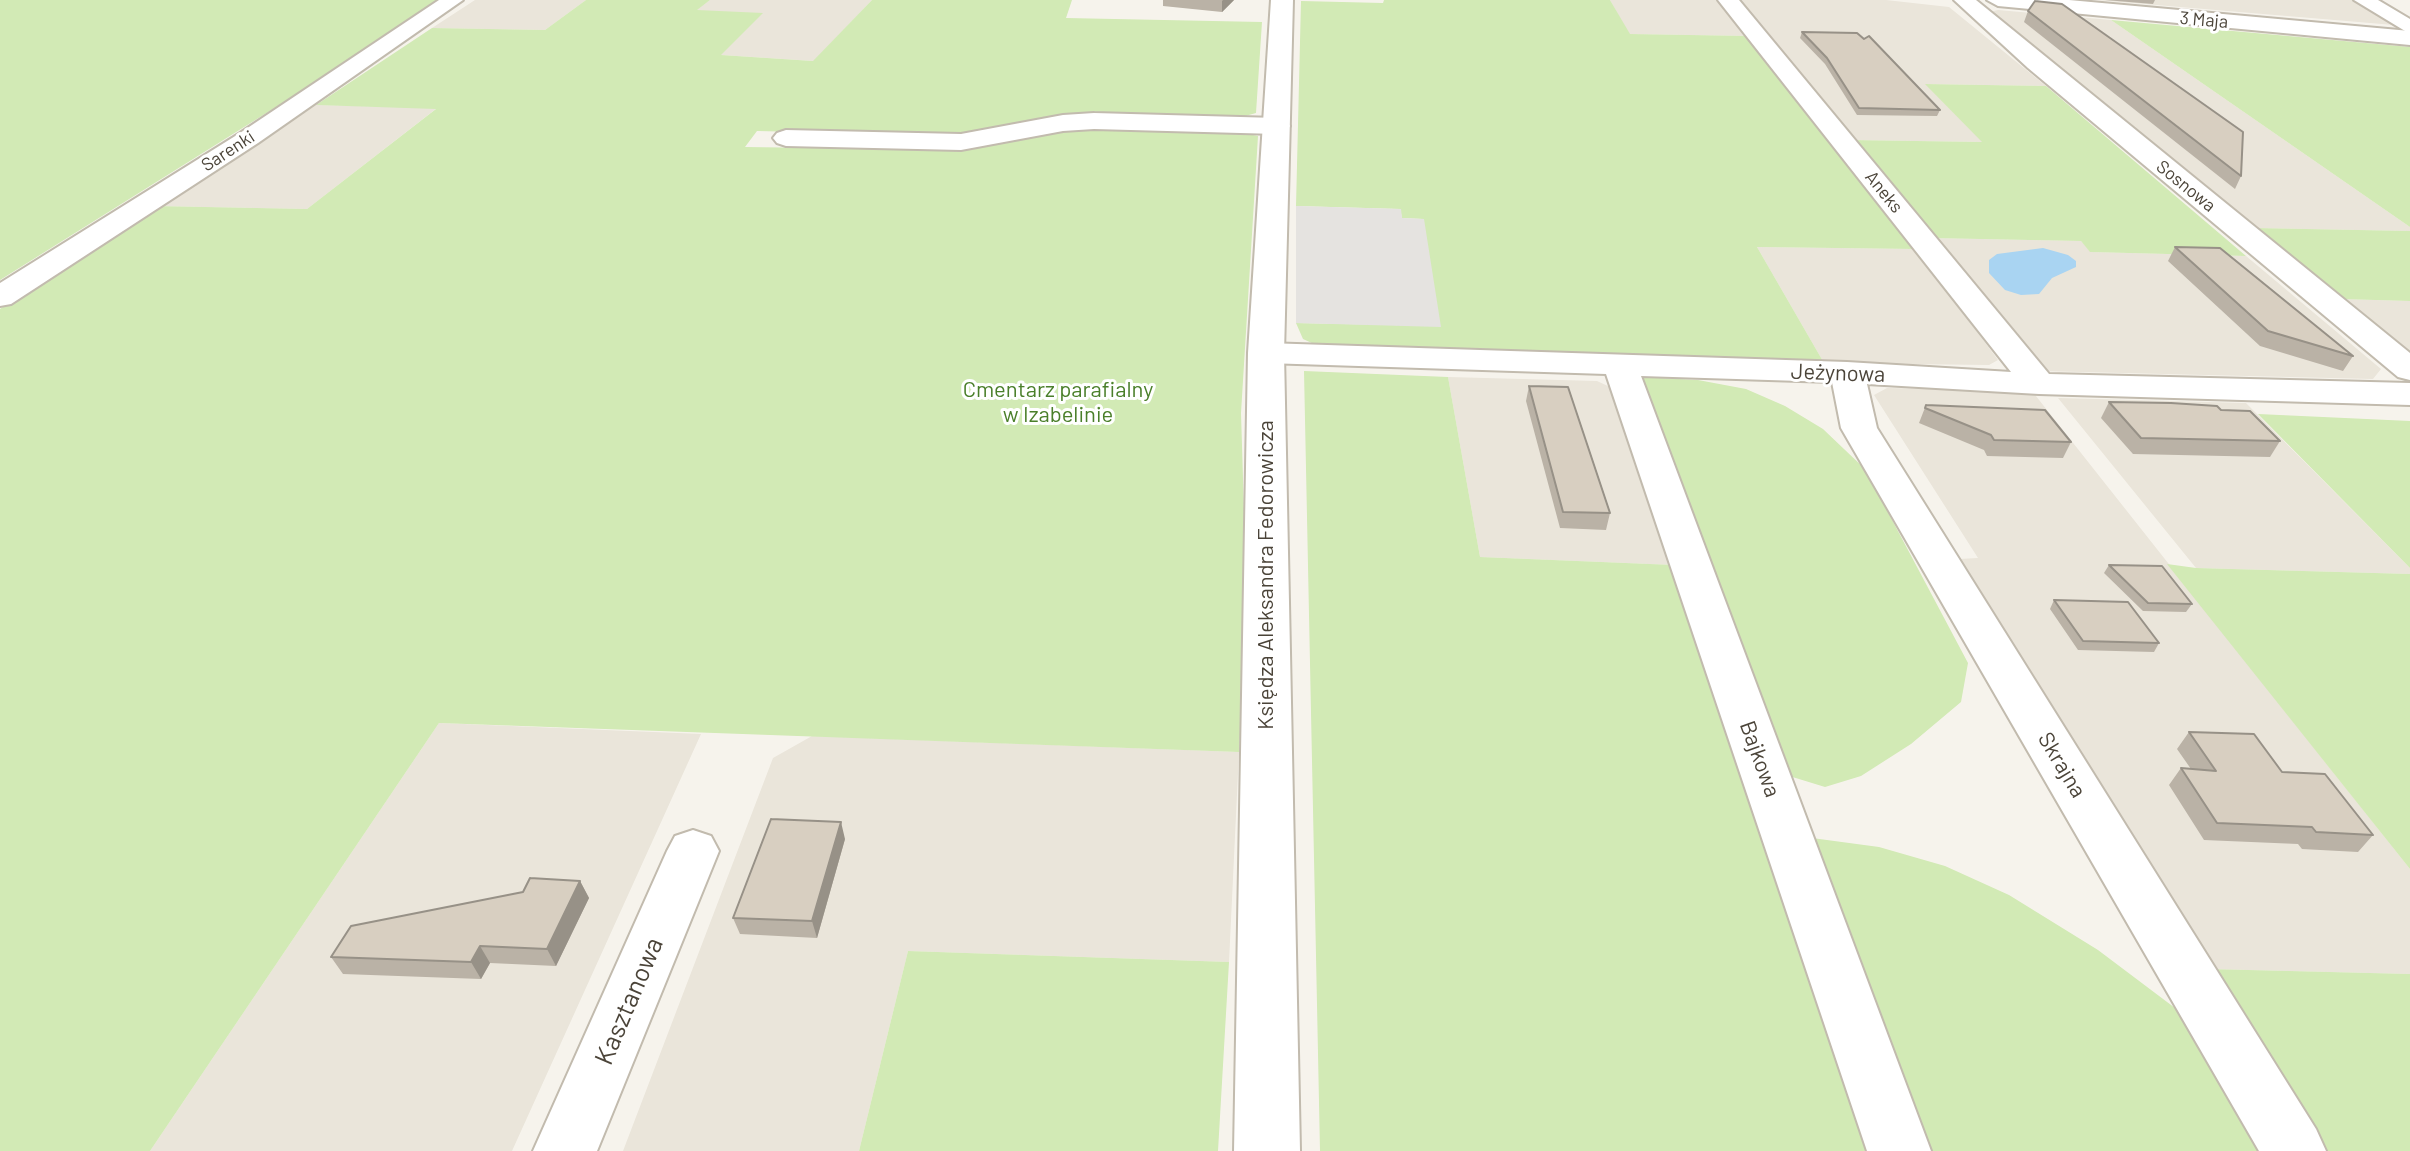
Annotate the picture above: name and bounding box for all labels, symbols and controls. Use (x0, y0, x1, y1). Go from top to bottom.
street label: 3 Maja (2179, 7, 2229, 33)
street label: Sarenki (197, 126, 259, 176)
street label: Sosnowa (2152, 156, 2220, 216)
street label: Aneks (1861, 167, 1907, 217)
street label: Jeżynowa (1790, 358, 1886, 388)
park label: Cmentarz parafialny w Izabelinie (963, 377, 1153, 428)
street label: Księdza Aleksandra Fedorowicza (1253, 420, 1279, 730)
street label: Bajkowa (1734, 717, 1786, 801)
street label: Skrajna (2032, 728, 2092, 802)
street label: Kasztanowa (588, 933, 670, 1069)

